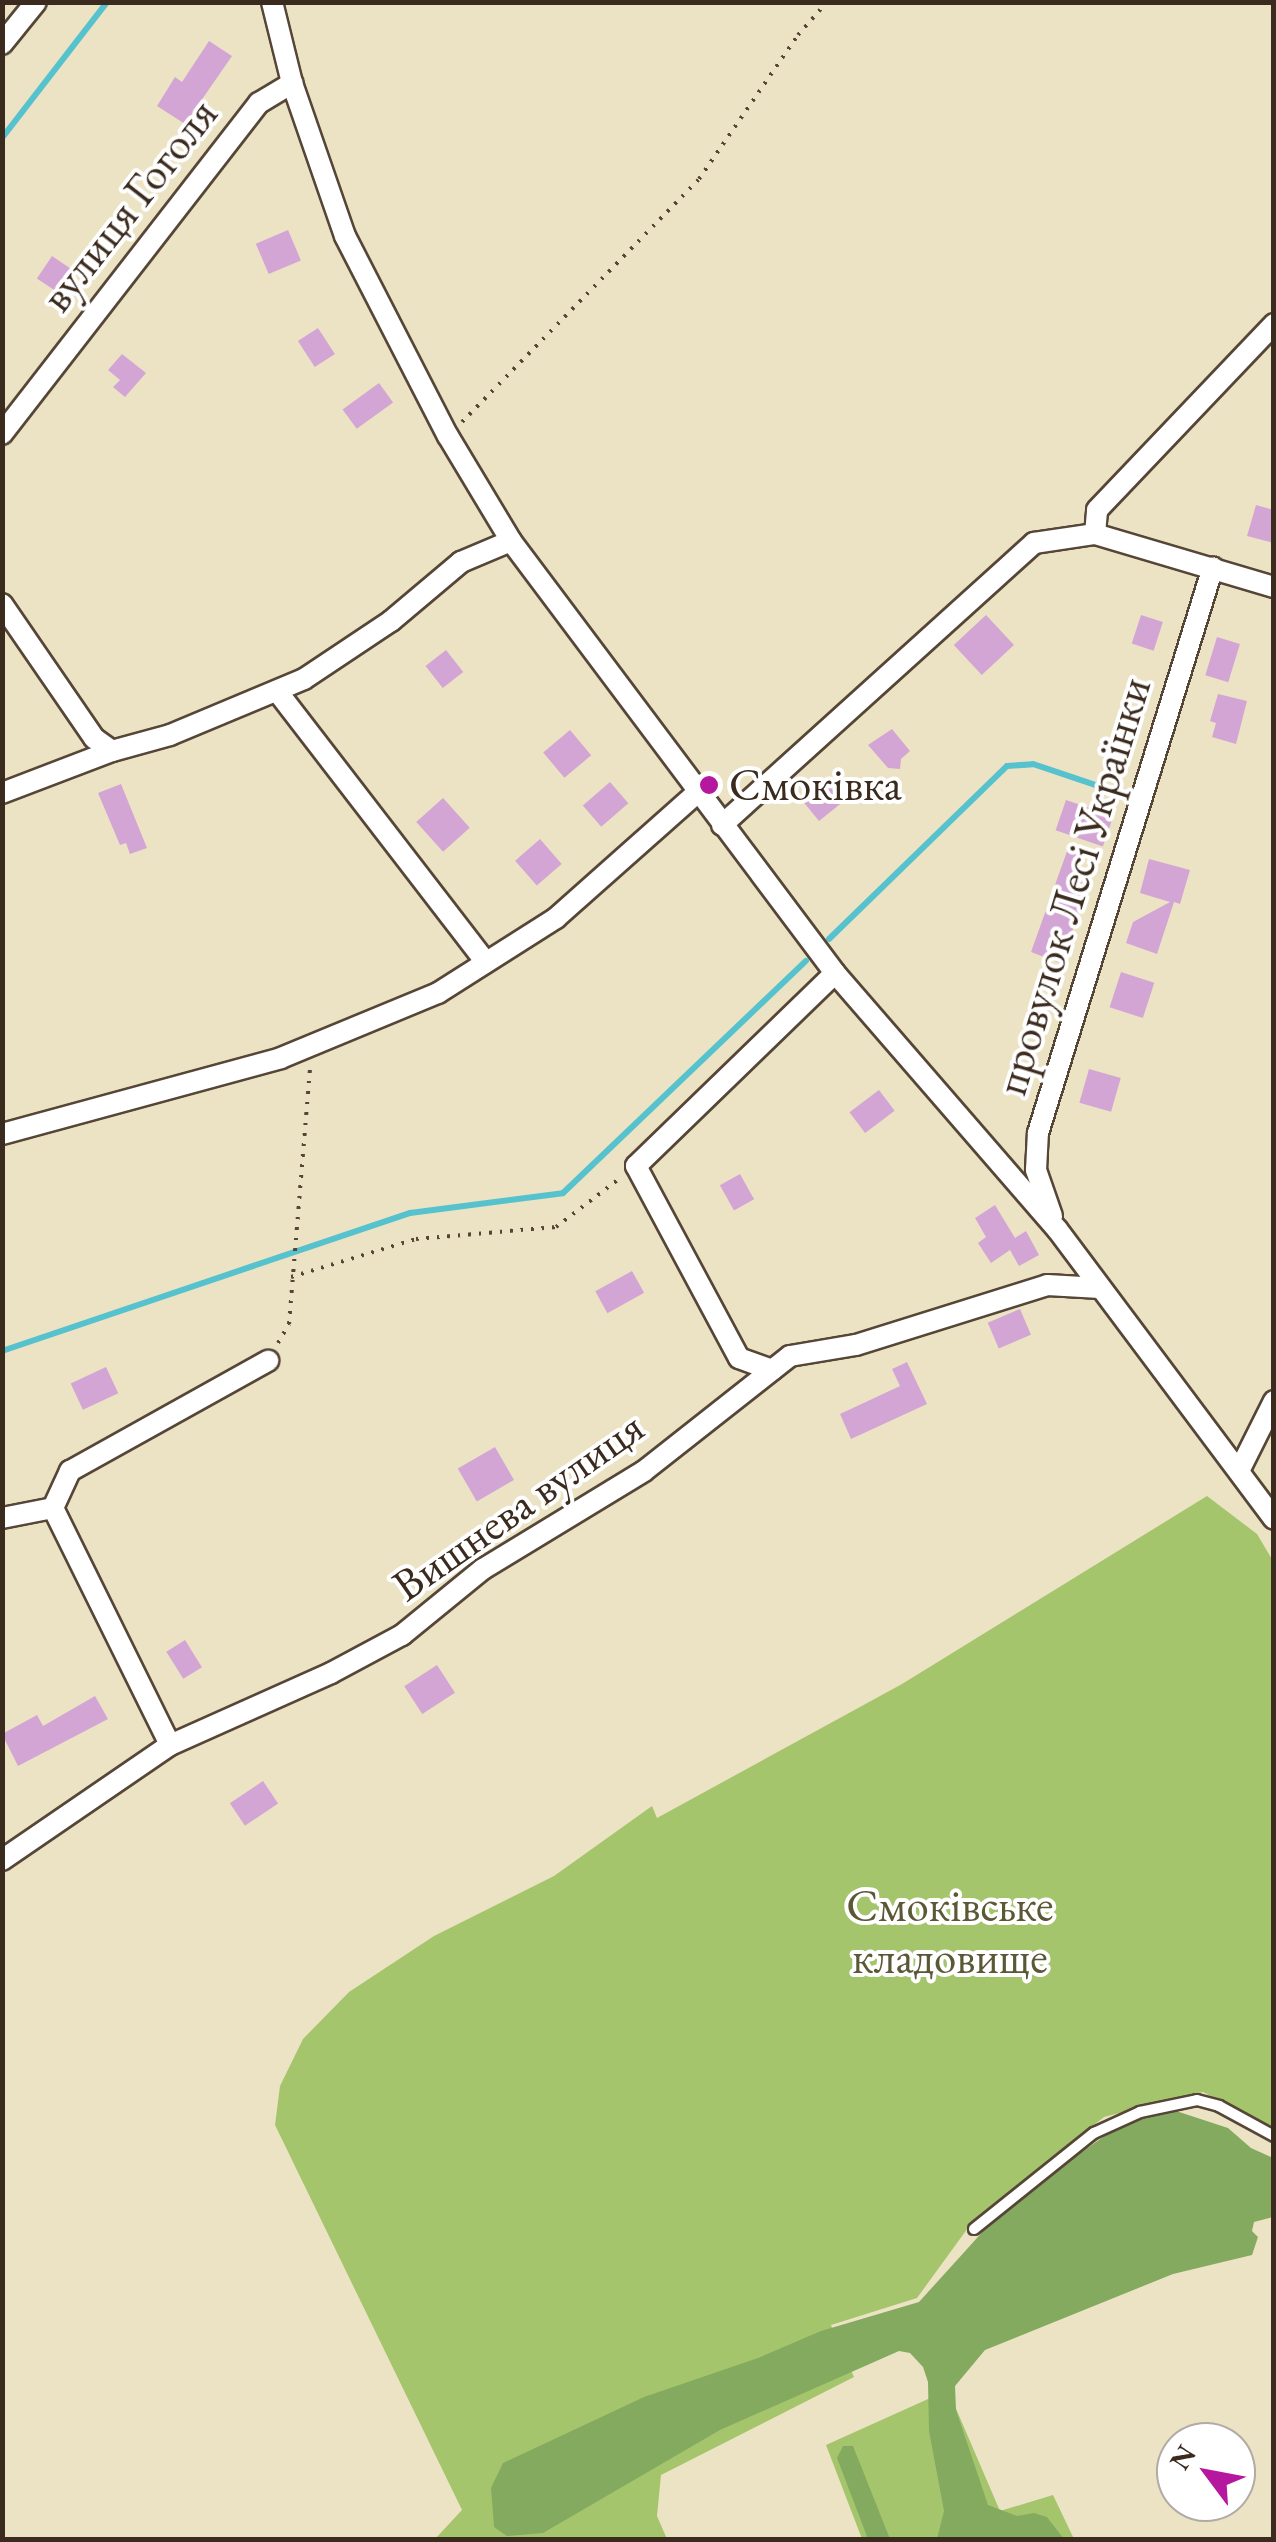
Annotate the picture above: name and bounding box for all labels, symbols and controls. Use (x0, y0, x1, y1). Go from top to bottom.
street label: вулиця Гоголя (29, 88, 229, 322)
street label: провулок Лесі Українки (984, 671, 1162, 1101)
place label: Смоківка (729, 758, 902, 812)
marker: Смоківка (698, 774, 720, 796)
street label: Вишнева вулиця (382, 1400, 654, 1612)
park label: Смоківське кладовище (846, 1879, 1054, 1985)
north arrow (1156, 2422, 1256, 2522)
text: N (1161, 2438, 1204, 2476)

